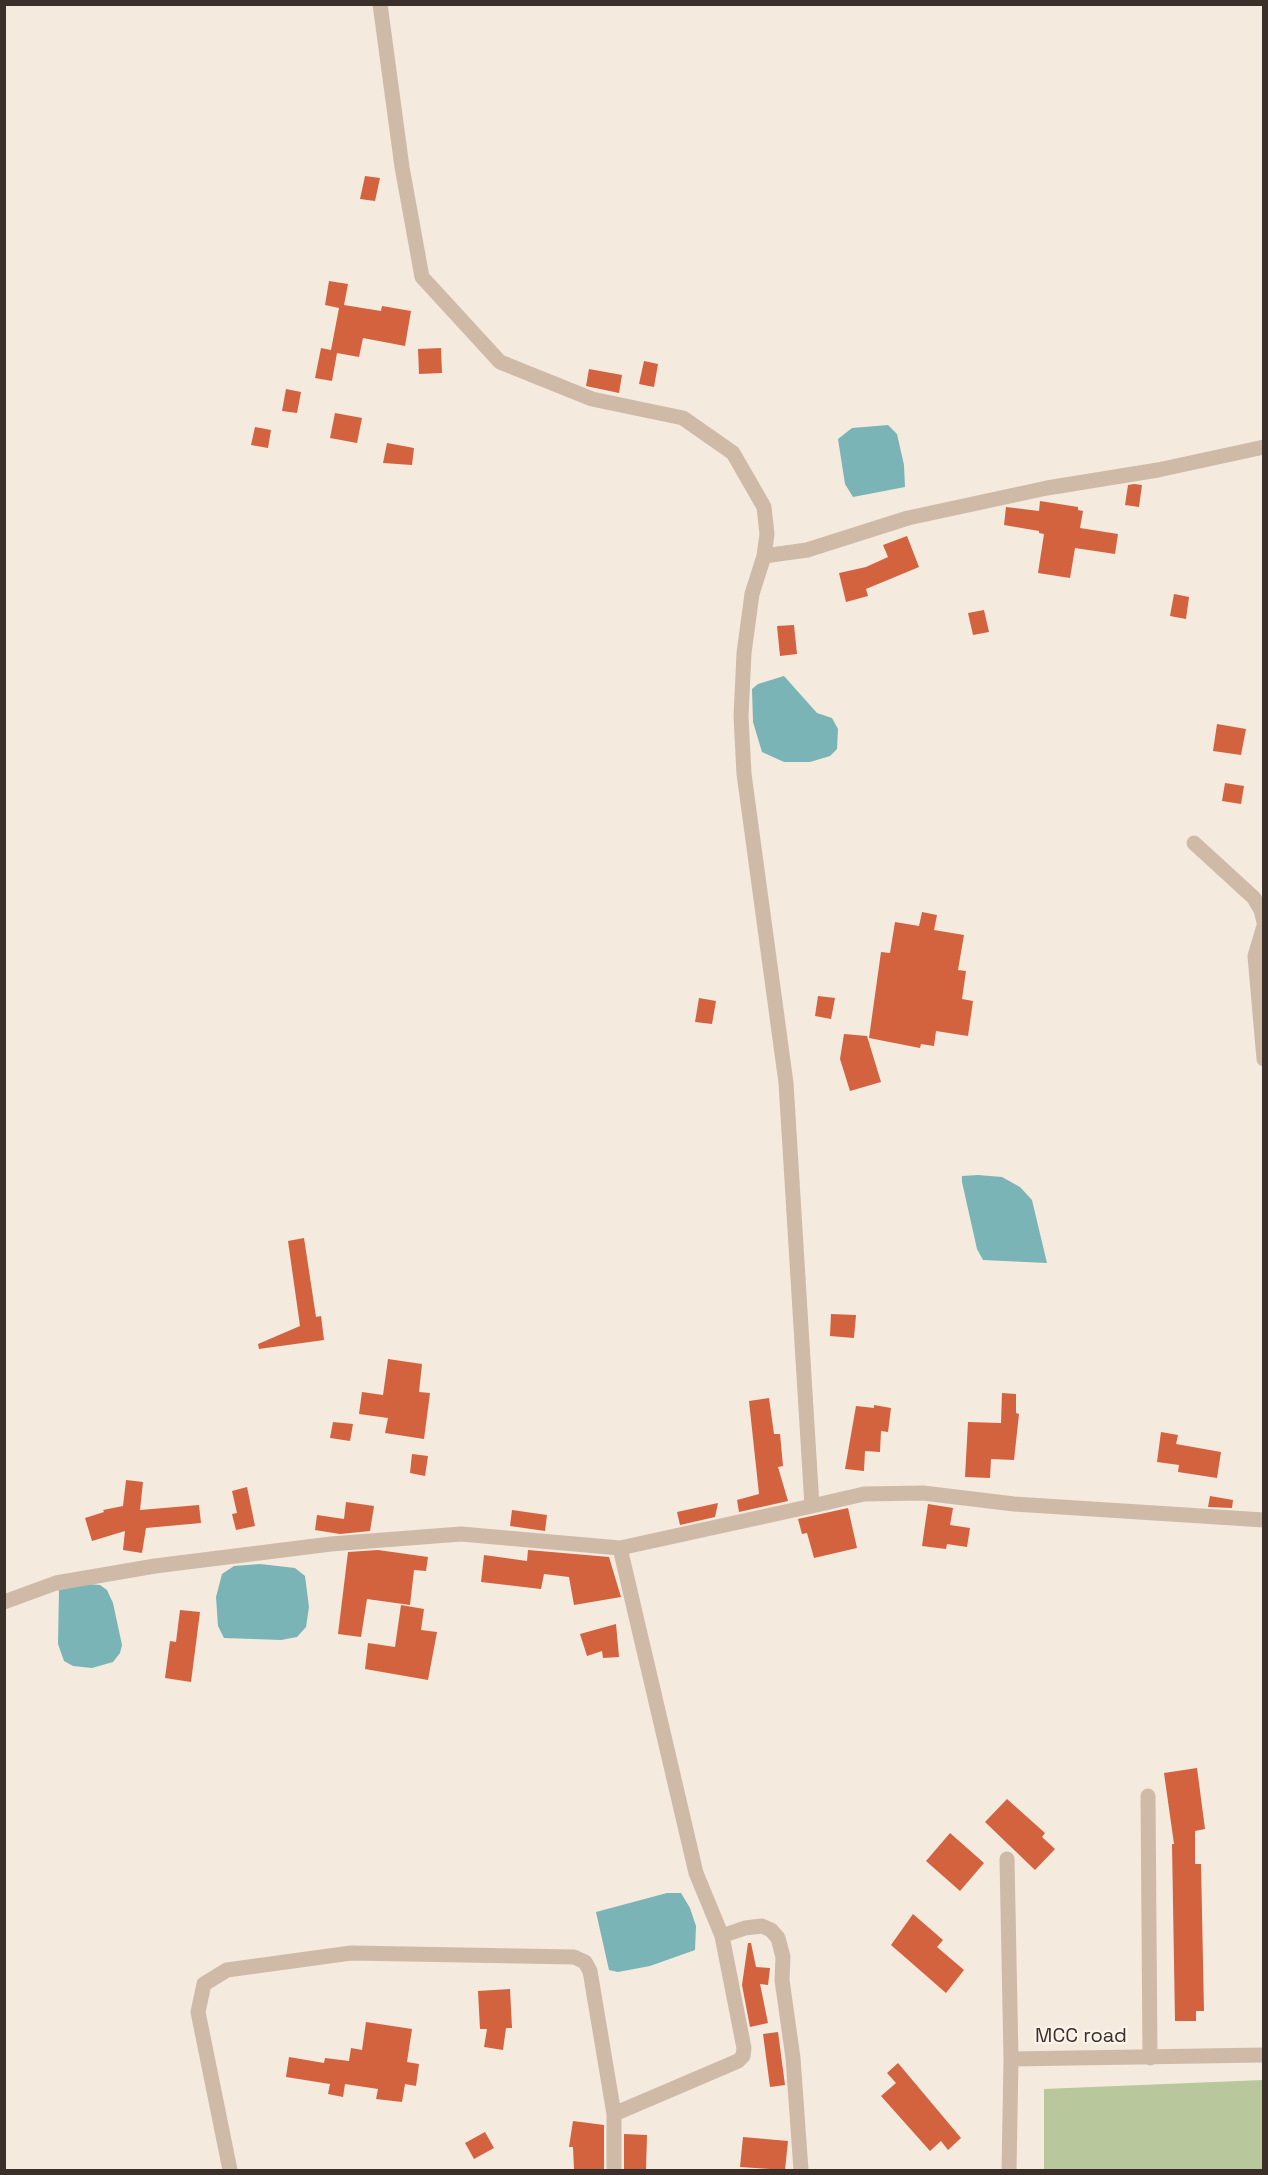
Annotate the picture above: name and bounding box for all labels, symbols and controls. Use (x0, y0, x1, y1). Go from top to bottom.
street label: MCC road (1035, 2025, 1127, 2049)

